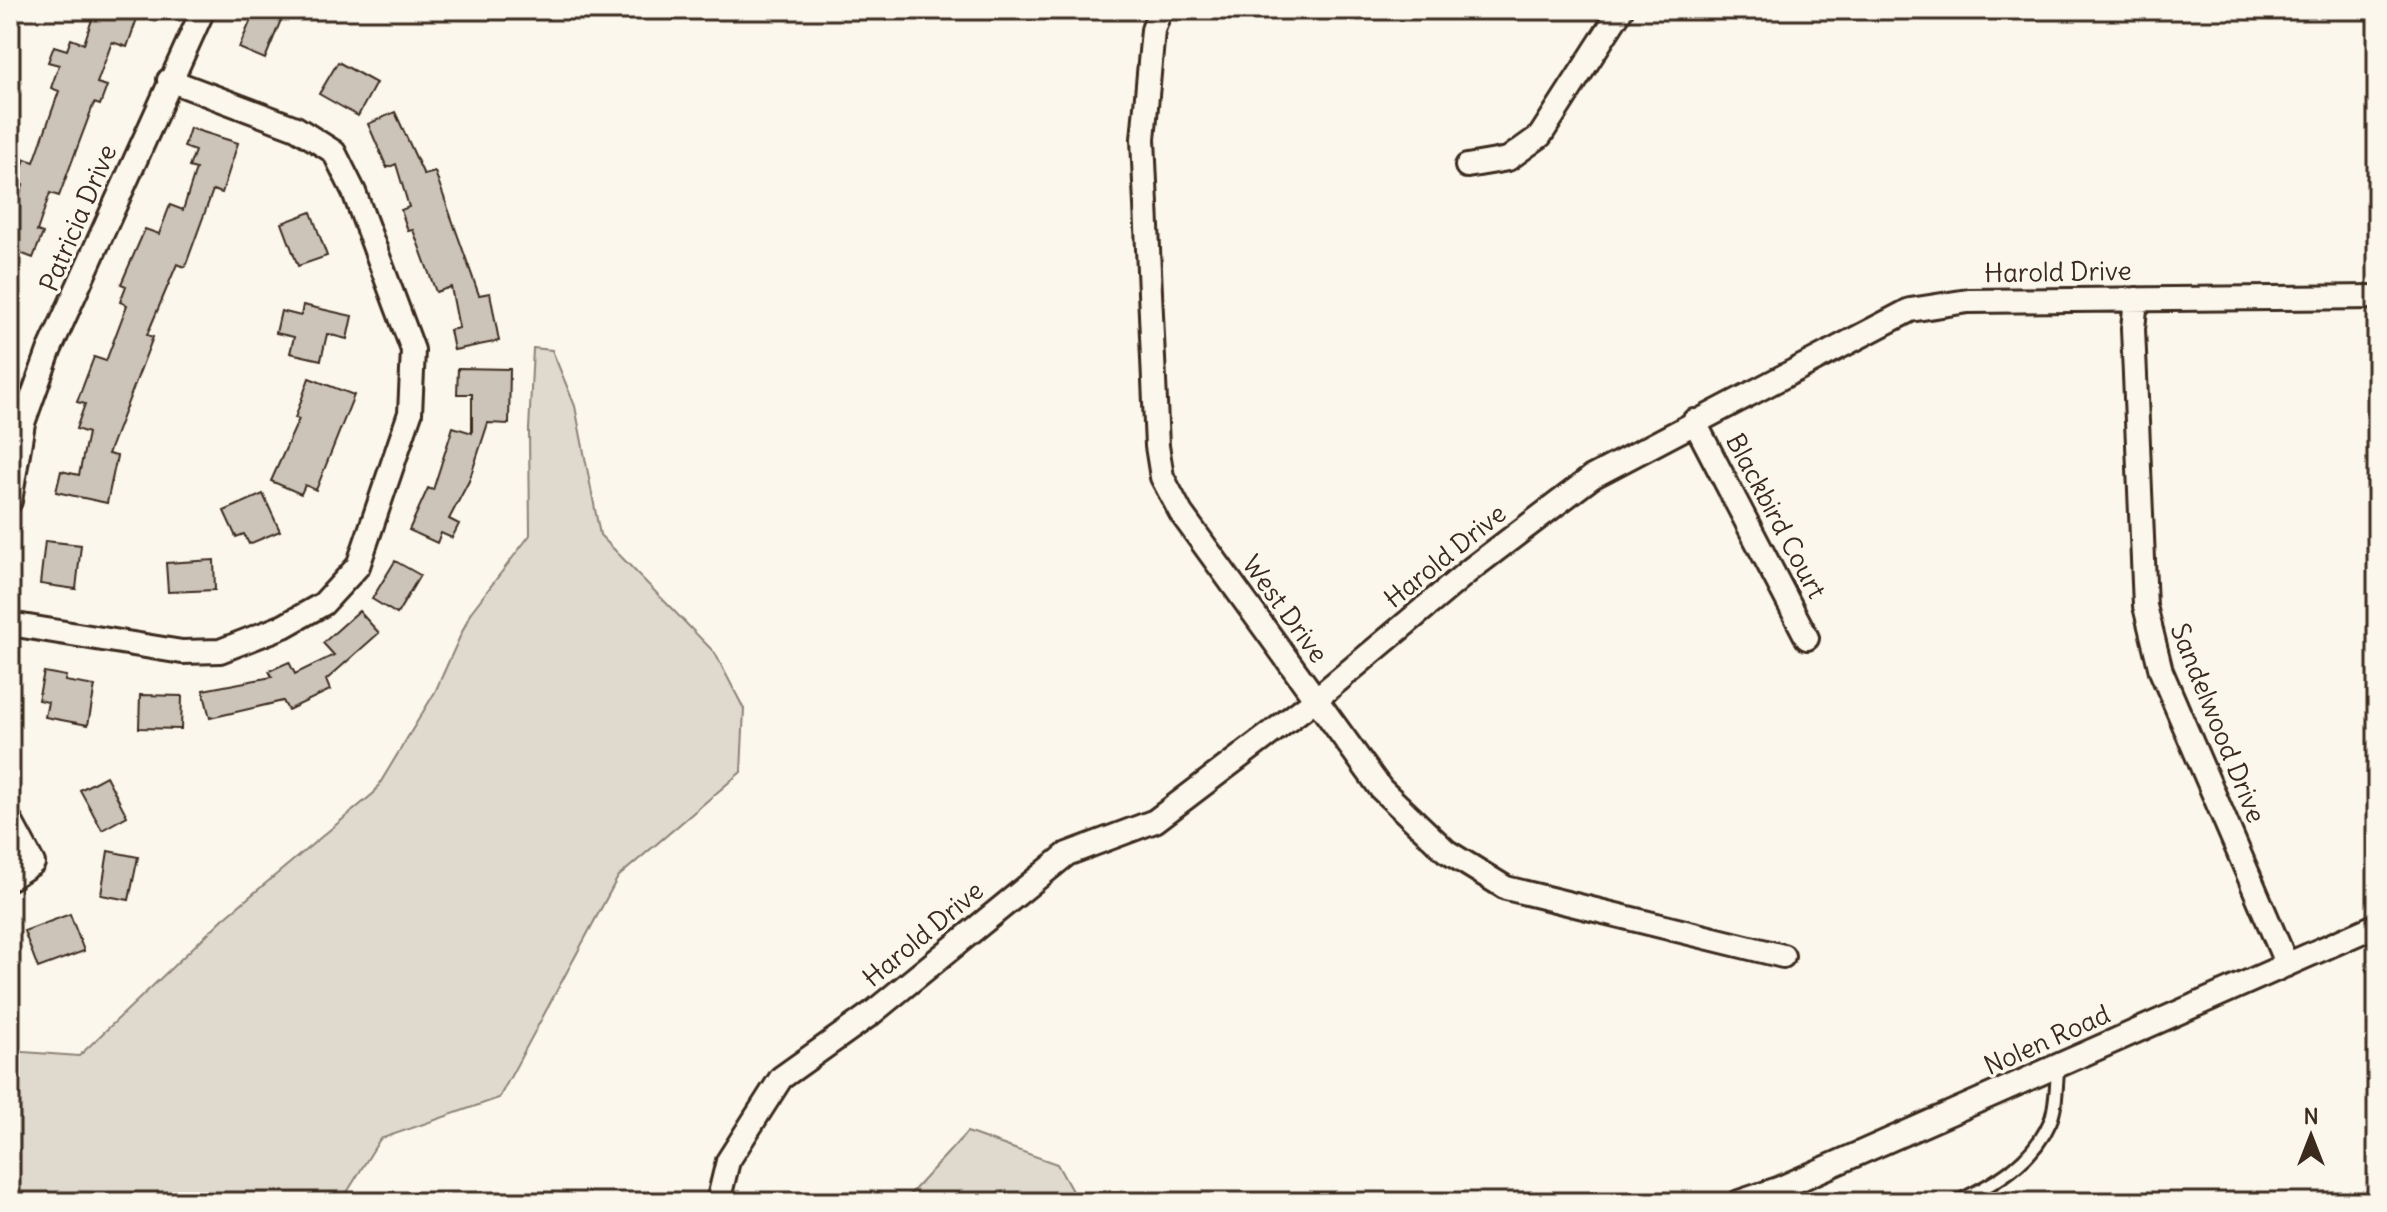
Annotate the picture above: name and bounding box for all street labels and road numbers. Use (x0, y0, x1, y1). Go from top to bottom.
street label: Patricia Drive (32, 139, 123, 296)
street label: Harold Drive (1984, 254, 2132, 289)
street label: Blackbird Court (1719, 428, 1834, 604)
street label: Harold Drive (1377, 496, 1512, 615)
street label: West Drive (1235, 548, 1335, 669)
street label: Sandelwood Drive (2163, 618, 2273, 827)
street label: Harold Drive (856, 874, 990, 994)
street label: Nolen Road (1979, 997, 2115, 1082)

